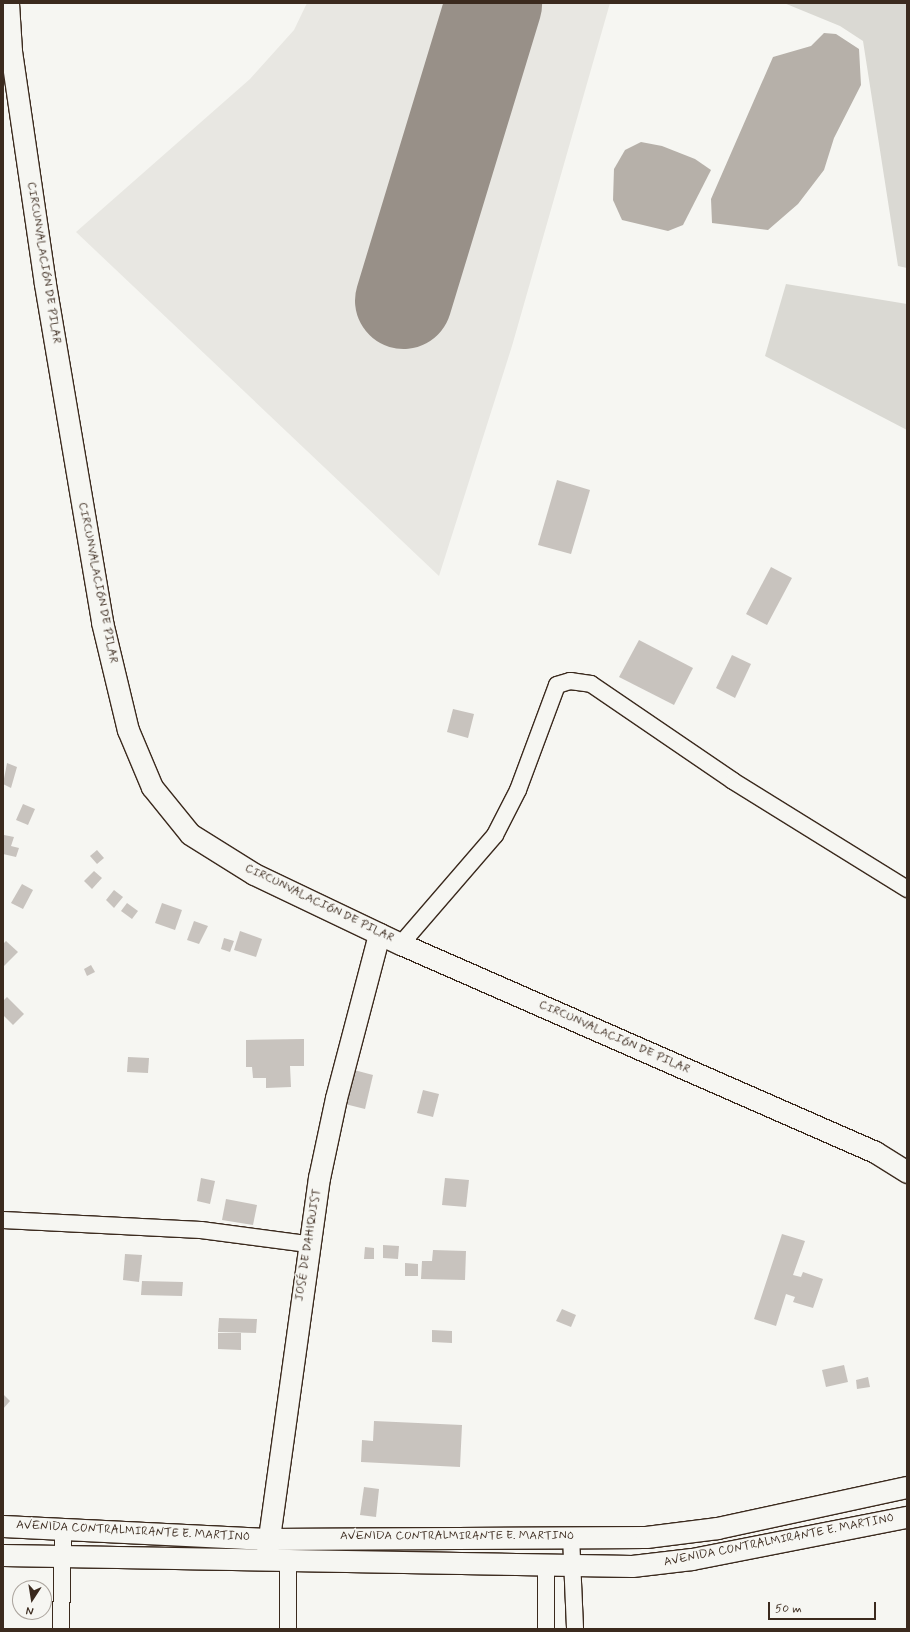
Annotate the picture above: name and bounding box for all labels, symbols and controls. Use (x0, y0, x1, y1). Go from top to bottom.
street label: CIRCUNVALACIÓN DE PILAR (23, 181, 63, 345)
street label: CIRCUNVALACIÓN DE PILAR (74, 502, 120, 664)
street label: CIRCUNVALACIÓN DE PILAR (243, 862, 395, 946)
street label: CIRCUNVALACIÓN DE PILAR (537, 998, 691, 1078)
street label: JOSÉ DE DAHIQUIST (293, 1186, 325, 1304)
street label: AVENIDA CONTRALMIRANTE E. MARTINO (663, 1512, 895, 1570)
street label: AVENIDA CONTRALMIRANTE E. MARTINO (16, 1519, 250, 1545)
street label: AVENIDA CONTRALMIRANTE E. MARTINO (340, 1530, 574, 1544)
north arrow (12, 1580, 52, 1620)
scale bar (770, 1594, 878, 1620)
text: 50 m (775, 1601, 802, 1617)
text: N (25, 1603, 35, 1618)

